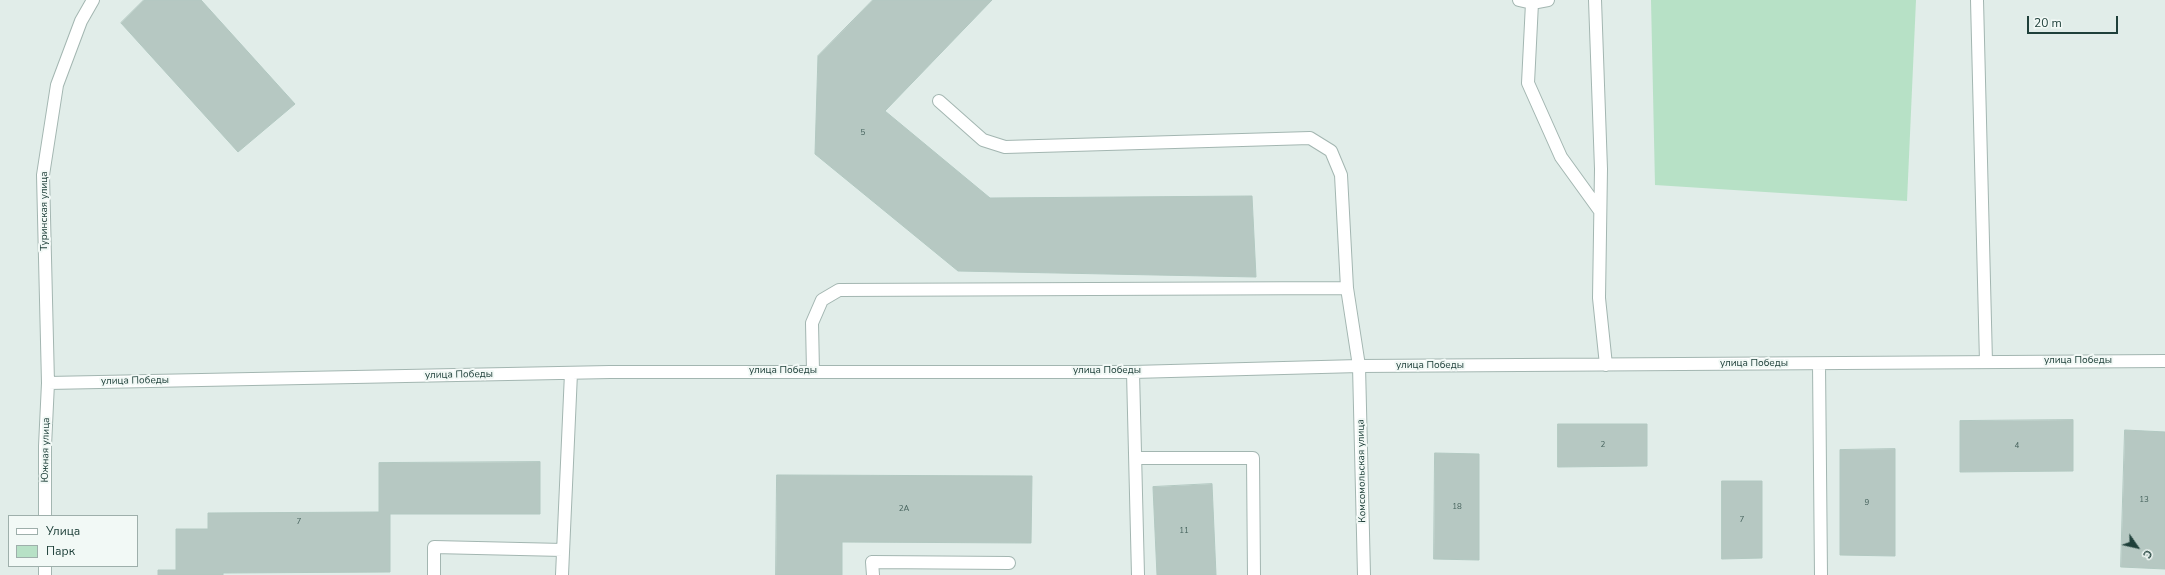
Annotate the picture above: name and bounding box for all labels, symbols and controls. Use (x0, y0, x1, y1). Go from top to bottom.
scale bar (2029, 8, 2120, 34)
text: 20 m (2034, 15, 2062, 31)
house number: 5 (861, 128, 865, 138)
street label: Туринская улица (39, 171, 51, 251)
street label: улица Победы (2044, 355, 2112, 367)
street label: улица Победы (1720, 358, 1788, 370)
street label: улица Победы (1396, 360, 1464, 372)
street label: улица Победы (749, 365, 817, 377)
street label: улица Победы (1073, 365, 1141, 377)
street label: улица Победы (425, 368, 493, 382)
street label: улица Победы (101, 374, 169, 388)
street label: Южная улица (39, 417, 53, 483)
street label: Комсомольская улица (1355, 419, 1369, 523)
house number: 2 (1601, 440, 1605, 450)
house number: 4 (2015, 441, 2019, 451)
house number: 13 (2139, 495, 2149, 505)
house number: 9 (1865, 498, 1869, 508)
house number: 18 (1452, 502, 1462, 512)
house number: 2А (899, 504, 909, 514)
legend (8, 515, 138, 567)
house number: 7 (1740, 515, 1744, 525)
house number: 7 (297, 517, 301, 527)
text: Улица (46, 523, 80, 539)
house number: 11 (1179, 526, 1189, 536)
north arrow (2117, 527, 2157, 567)
text: Парк (46, 543, 75, 559)
text: С (2139, 547, 2156, 561)

